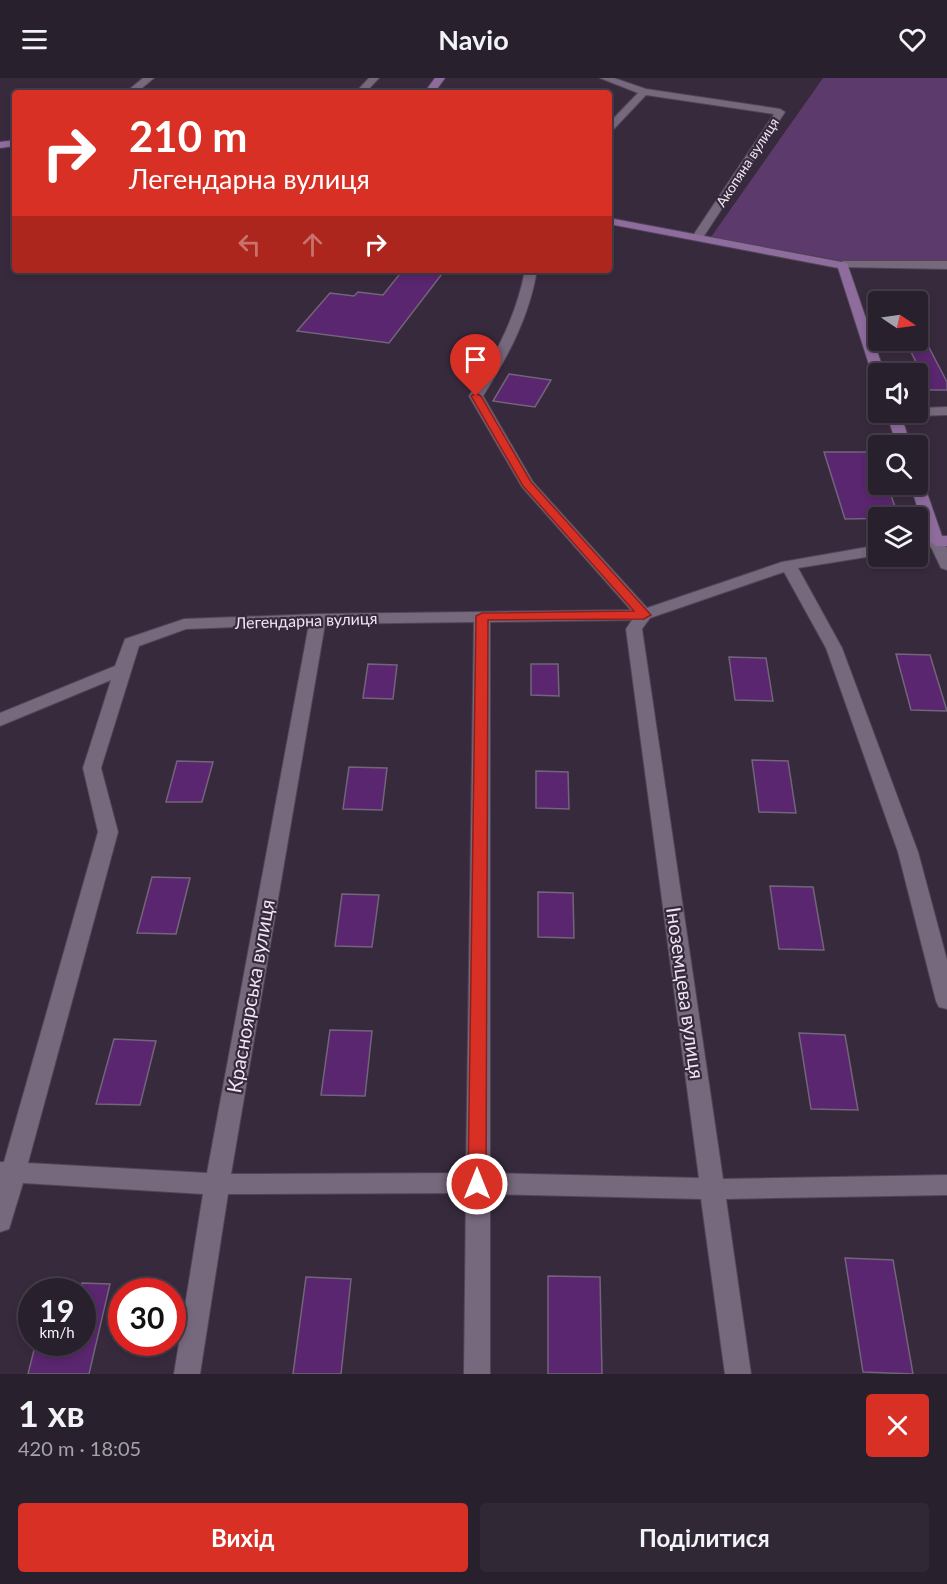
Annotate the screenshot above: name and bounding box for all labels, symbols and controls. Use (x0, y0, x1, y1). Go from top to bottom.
icon: menu (18, 23, 51, 56)
text: Navio (438, 23, 509, 56)
icon: heart (896, 23, 929, 56)
text: 210 m (129, 111, 247, 161)
icon: right (30, 114, 108, 192)
street label: Акопяна вулиця (712, 114, 782, 210)
text: Легендарна вулиця (129, 162, 370, 195)
icon: left (233, 228, 266, 261)
icon: ahead (296, 228, 329, 261)
icon: right (359, 228, 392, 261)
north arrow (868, 291, 928, 351)
map controls (868, 291, 928, 567)
pin (450, 334, 501, 396)
icon: arrive (459, 343, 492, 376)
button: sound (868, 363, 928, 423)
button: search (868, 435, 928, 495)
button: layers (868, 507, 928, 567)
street label: Легендарна вулиця (233, 608, 378, 632)
street label: Красноярська вулиця (221, 897, 279, 1095)
street label: Іноземцева вулиця (662, 906, 710, 1080)
position arrow (445, 1152, 509, 1216)
speed limit sign: 30 (108, 1278, 186, 1356)
text: 19 (40, 1292, 74, 1328)
text: km/h (39, 1323, 75, 1341)
text: 1 хв (18, 1391, 85, 1435)
button: close (866, 1394, 929, 1457)
text: 420 m · 18:05 (18, 1436, 141, 1460)
button: Вихід (18, 1503, 468, 1572)
button: Поділитися (480, 1503, 929, 1572)

